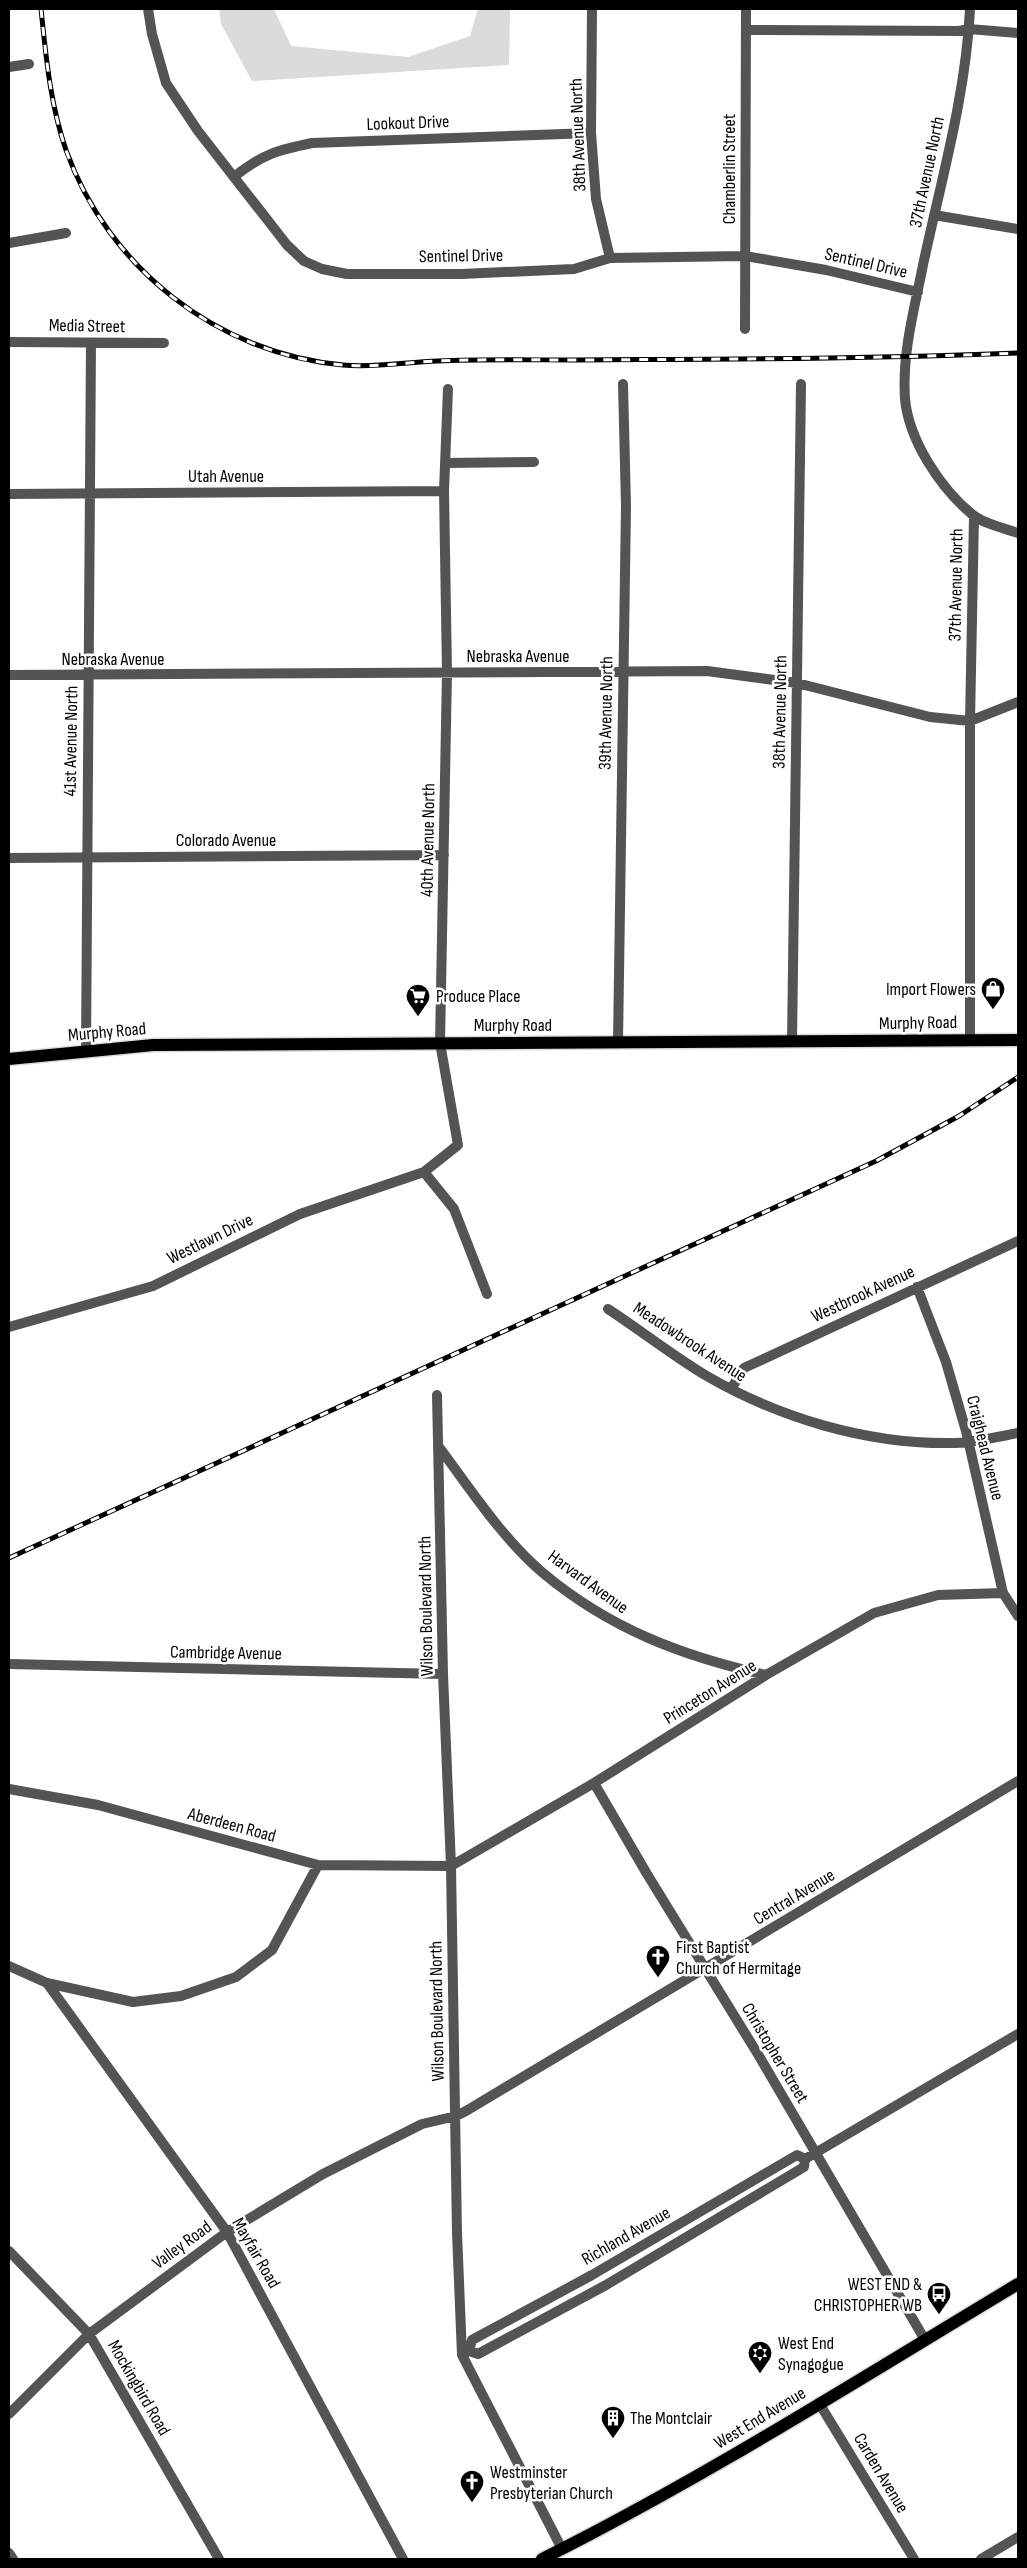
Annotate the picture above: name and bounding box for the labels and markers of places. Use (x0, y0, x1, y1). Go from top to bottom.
shop icon: Import Flowers (980, 976, 1006, 1010)
place label: Import Flowers (886, 979, 976, 1000)
supermarket icon: Produce Place (405, 983, 431, 1017)
place label: Produce Place (436, 986, 520, 1007)
place label: First Baptist Church of Hermitage (676, 1937, 801, 1979)
church icon: First Baptist Church of Hermitage (645, 1944, 671, 1978)
place label: WEST END & CHRISTOPHER WB (814, 2274, 922, 2316)
bus stop icon: WEST END & CHRISTOPHER WB (926, 2281, 952, 2315)
place label: West End Synagogue (778, 2333, 844, 2375)
synagogue icon: West End Synagogue (747, 2340, 773, 2374)
building icon: The Montclair (600, 2405, 626, 2439)
place label: The Montclair (630, 2408, 712, 2429)
place label: Westminster Presbyterian Church (490, 2462, 613, 2504)
church icon: Westminster Presbyterian Church (459, 2469, 485, 2503)

